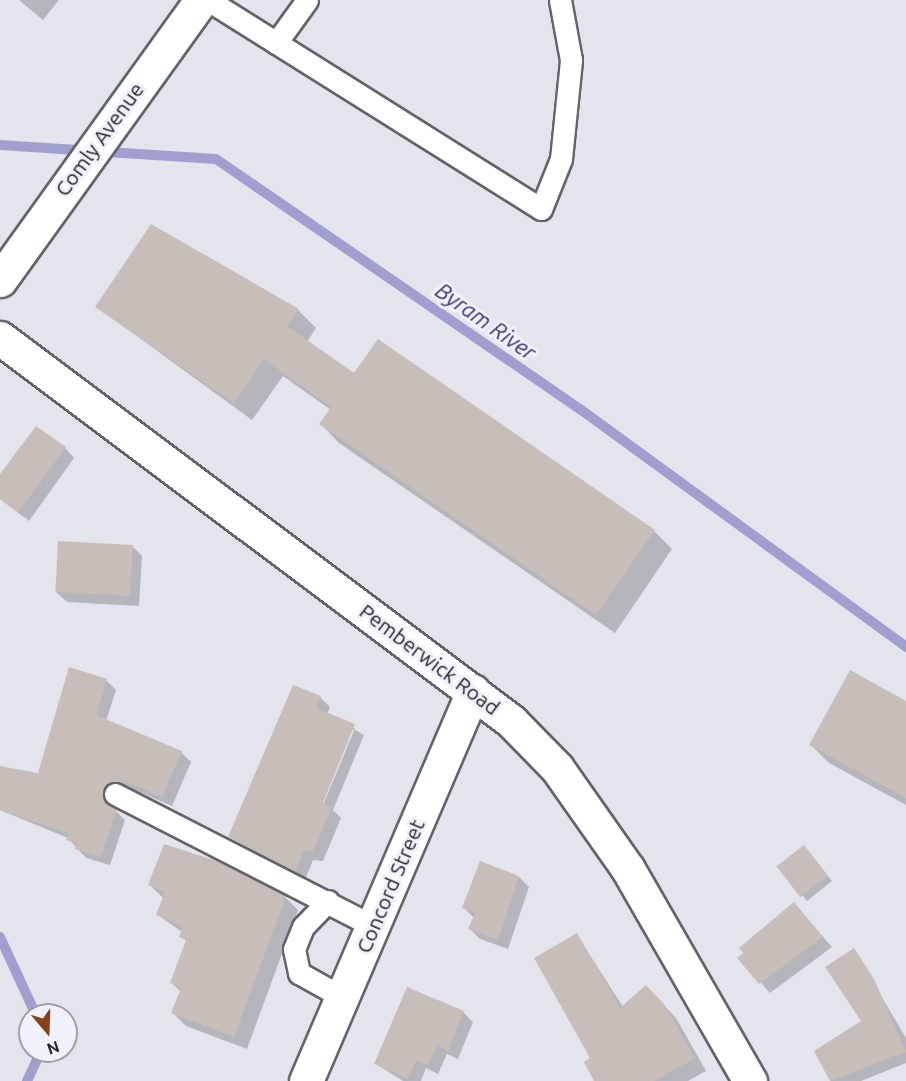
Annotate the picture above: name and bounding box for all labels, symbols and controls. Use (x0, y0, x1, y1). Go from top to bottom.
street label: Comly Avenue (49, 77, 149, 201)
water label: Byram River (431, 277, 541, 365)
street label: Pemberwick Road (355, 598, 505, 720)
street label: Concord Street (351, 815, 429, 957)
north arrow (18, 1003, 78, 1063)
text: N (45, 1038, 62, 1059)

